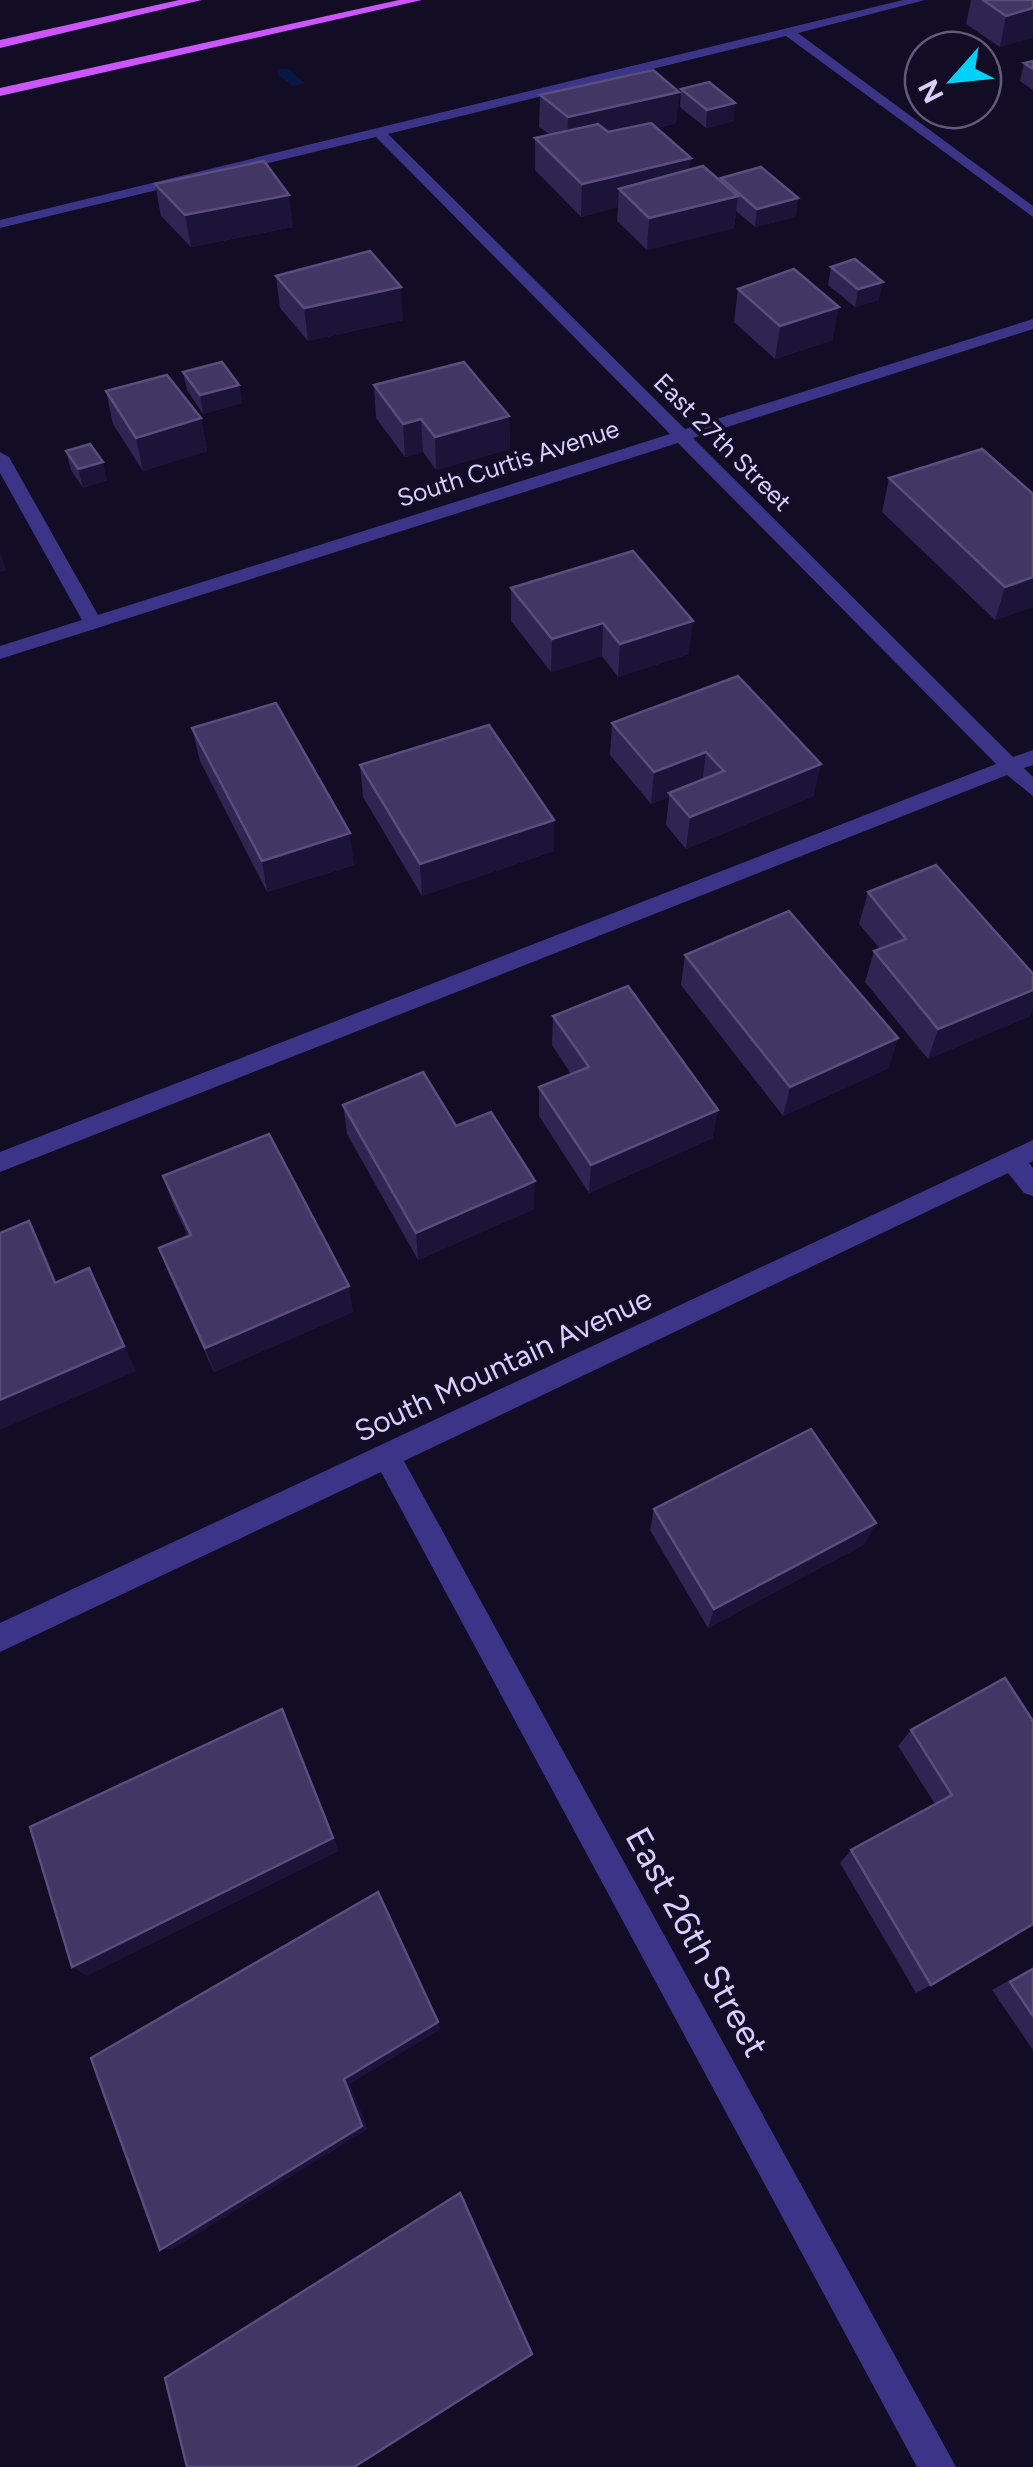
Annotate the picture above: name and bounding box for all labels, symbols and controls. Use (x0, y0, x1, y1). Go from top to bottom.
north arrow (903, 30, 1003, 130)
text: N (911, 74, 951, 109)
street label: East 27th Street (648, 367, 798, 517)
street label: South Curtis Avenue (393, 413, 623, 513)
street label: South Mountain Avenue (348, 1279, 657, 1450)
street label: East 26th Street (617, 1820, 777, 2064)

